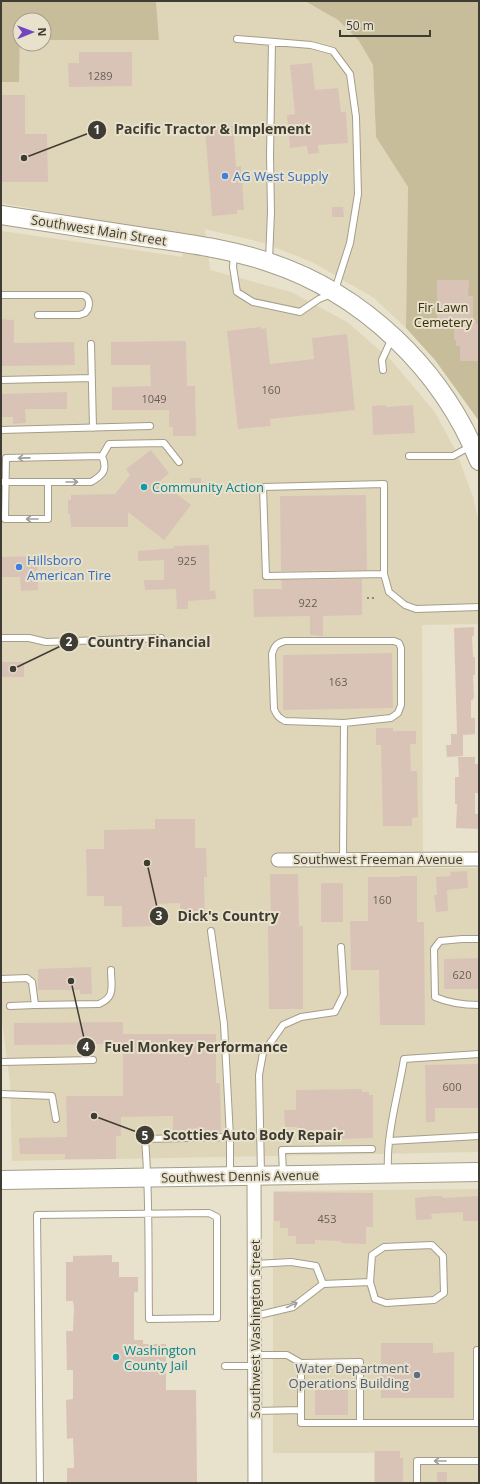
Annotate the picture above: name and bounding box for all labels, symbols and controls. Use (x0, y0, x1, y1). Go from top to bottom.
north arrow (12, 12, 52, 52)
scale bar (340, 12, 430, 38)
text: 50 m (346, 17, 374, 34)
text: N (35, 27, 50, 36)
house number: 1289 (87, 68, 113, 83)
callout: Pacific Tractor & Implement (87, 117, 318, 143)
text: Pacific Tractor & Implement (115, 119, 311, 138)
text: 1 (94, 121, 100, 138)
place label: AG West Supply (233, 167, 329, 185)
marker: AG West Supply (220, 171, 230, 181)
street label: Southwest Main Street (30, 210, 168, 250)
park label: Fir Lawn Cemetery (414, 298, 473, 331)
house number: 160 (262, 382, 280, 397)
house number: 1049 (141, 391, 167, 406)
one-way arrow (18, 454, 31, 462)
one-way arrow (65, 478, 78, 486)
place label: Community Action (152, 478, 264, 496)
marker: Community Action (139, 482, 149, 492)
one-way arrow (26, 515, 39, 523)
place label: Hillsboro American Tire (27, 551, 111, 584)
house number: 925 (178, 553, 196, 568)
marker: Hillsboro American Tire (14, 562, 24, 572)
house number: 922 (299, 595, 317, 610)
callout: Country Financial (59, 629, 218, 655)
text: Country Financial (87, 632, 211, 651)
text: 2 (66, 633, 73, 650)
house number: 163 (329, 674, 347, 689)
street label: Southwest Freeman Avenue (293, 850, 463, 868)
house number: 160 (373, 892, 391, 907)
callout: Dick's Country (149, 903, 286, 929)
text: Dick's Country (177, 906, 279, 925)
text: 3 (156, 907, 163, 924)
house number: 620 (453, 967, 471, 982)
callout: Fuel Monkey Performance (76, 1034, 296, 1060)
text: Fuel Monkey Performance (104, 1037, 288, 1056)
text: 4 (83, 1038, 90, 1055)
house number: 600 (443, 1079, 461, 1094)
callout: Scotties Auto Body Repair (135, 1122, 351, 1148)
text: Scotties Auto Body Repair (163, 1125, 344, 1144)
text: 5 (142, 1127, 149, 1144)
street label: Southwest Dennis Avenue (161, 1166, 319, 1186)
house number: 453 (318, 1211, 336, 1226)
street label: Southwest Washington Street (246, 1239, 264, 1418)
one-way arrow (285, 1301, 297, 1309)
place label: Washington County Jail (124, 1341, 196, 1374)
marker: Washington County Jail (111, 1352, 121, 1362)
place label: Water Department Operations Building (289, 1359, 409, 1392)
marker: Water Department Operations Building (412, 1370, 422, 1380)
one-way arrow (434, 1457, 447, 1465)

